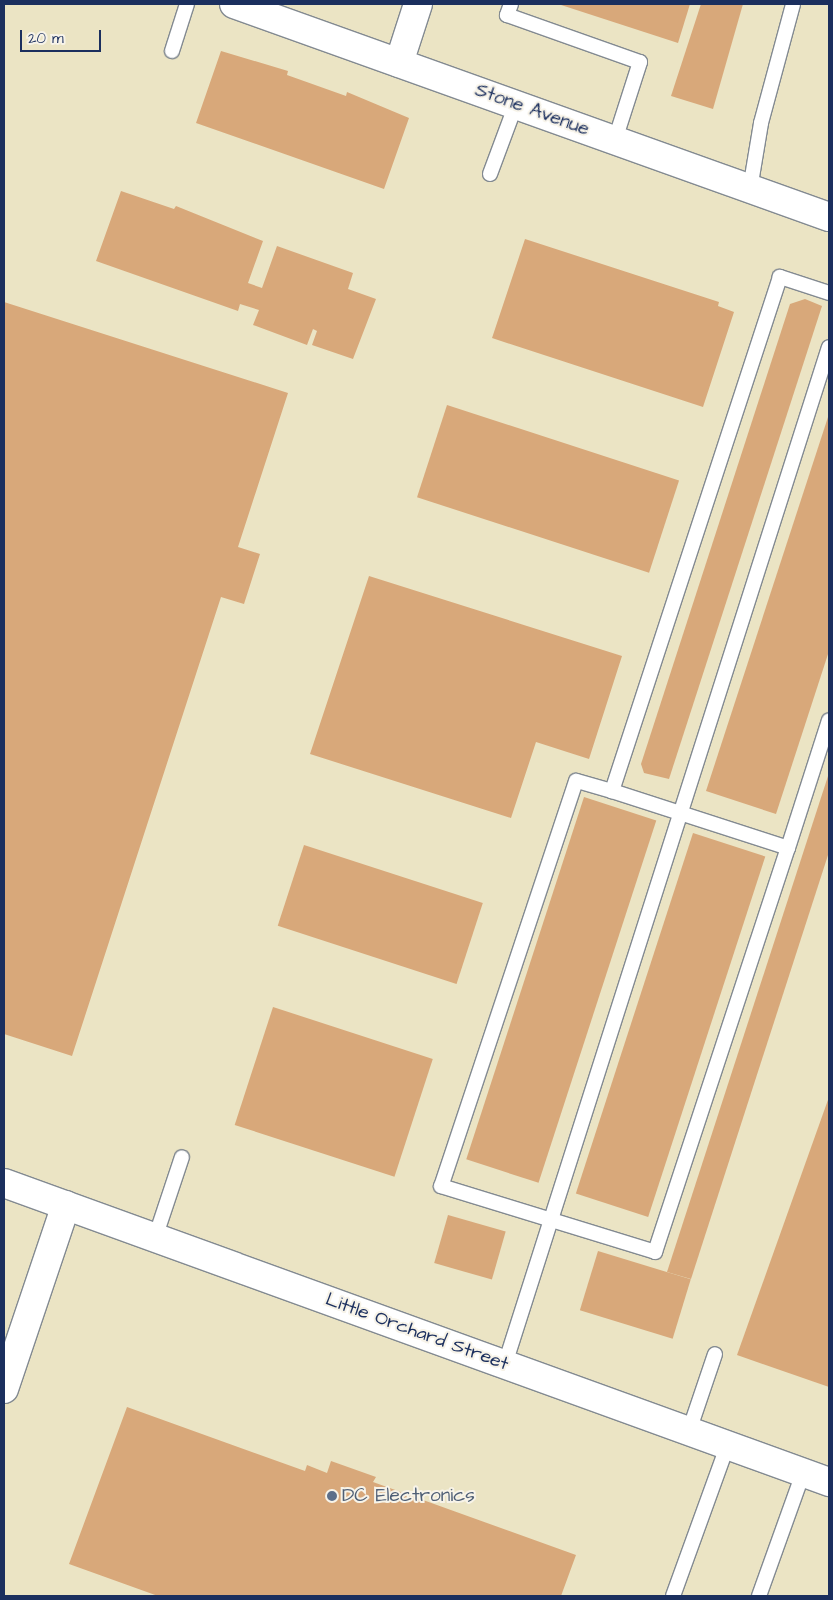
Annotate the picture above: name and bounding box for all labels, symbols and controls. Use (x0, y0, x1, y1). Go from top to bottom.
scale bar (22, 20, 104, 52)
text: 20 m (28, 28, 64, 49)
street label: Stone Avenue (472, 79, 592, 141)
street label: Little Orchard Street (322, 1288, 512, 1376)
place label: DC Electronics (342, 1485, 475, 1507)
marker: DC Electronics (326, 1490, 338, 1502)

